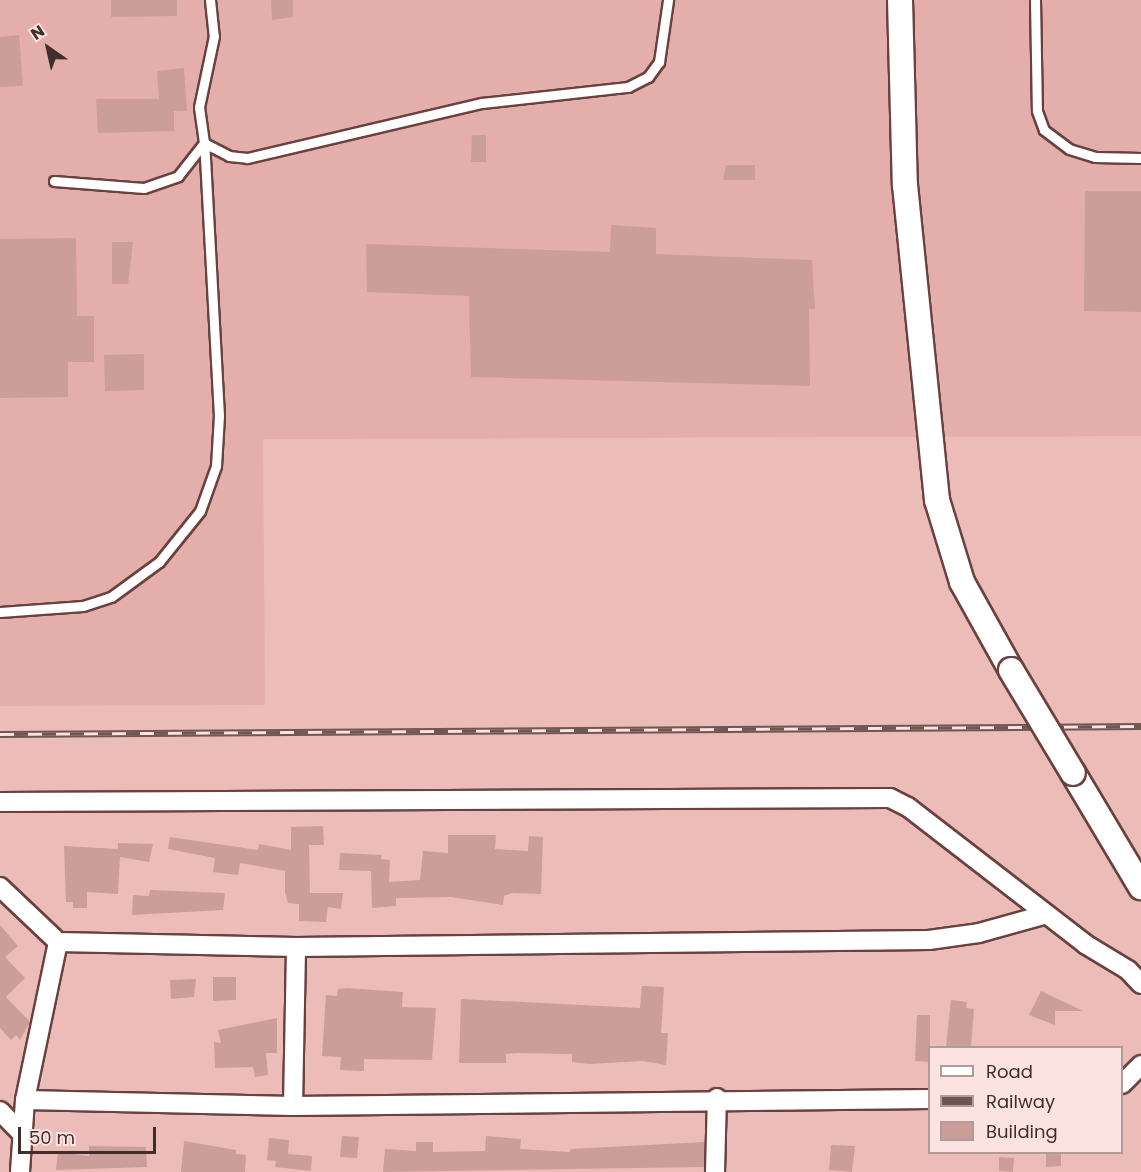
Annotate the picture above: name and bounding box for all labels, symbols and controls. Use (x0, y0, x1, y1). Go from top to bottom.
north arrow (18, 18, 78, 78)
text: N (26, 20, 49, 46)
legend (928, 1046, 1123, 1154)
text: Road (986, 1059, 1033, 1084)
text: Railway (986, 1089, 1055, 1114)
scale bar (21, 1115, 159, 1153)
text: Building (986, 1119, 1058, 1144)
text: 50 m (29, 1125, 75, 1150)

